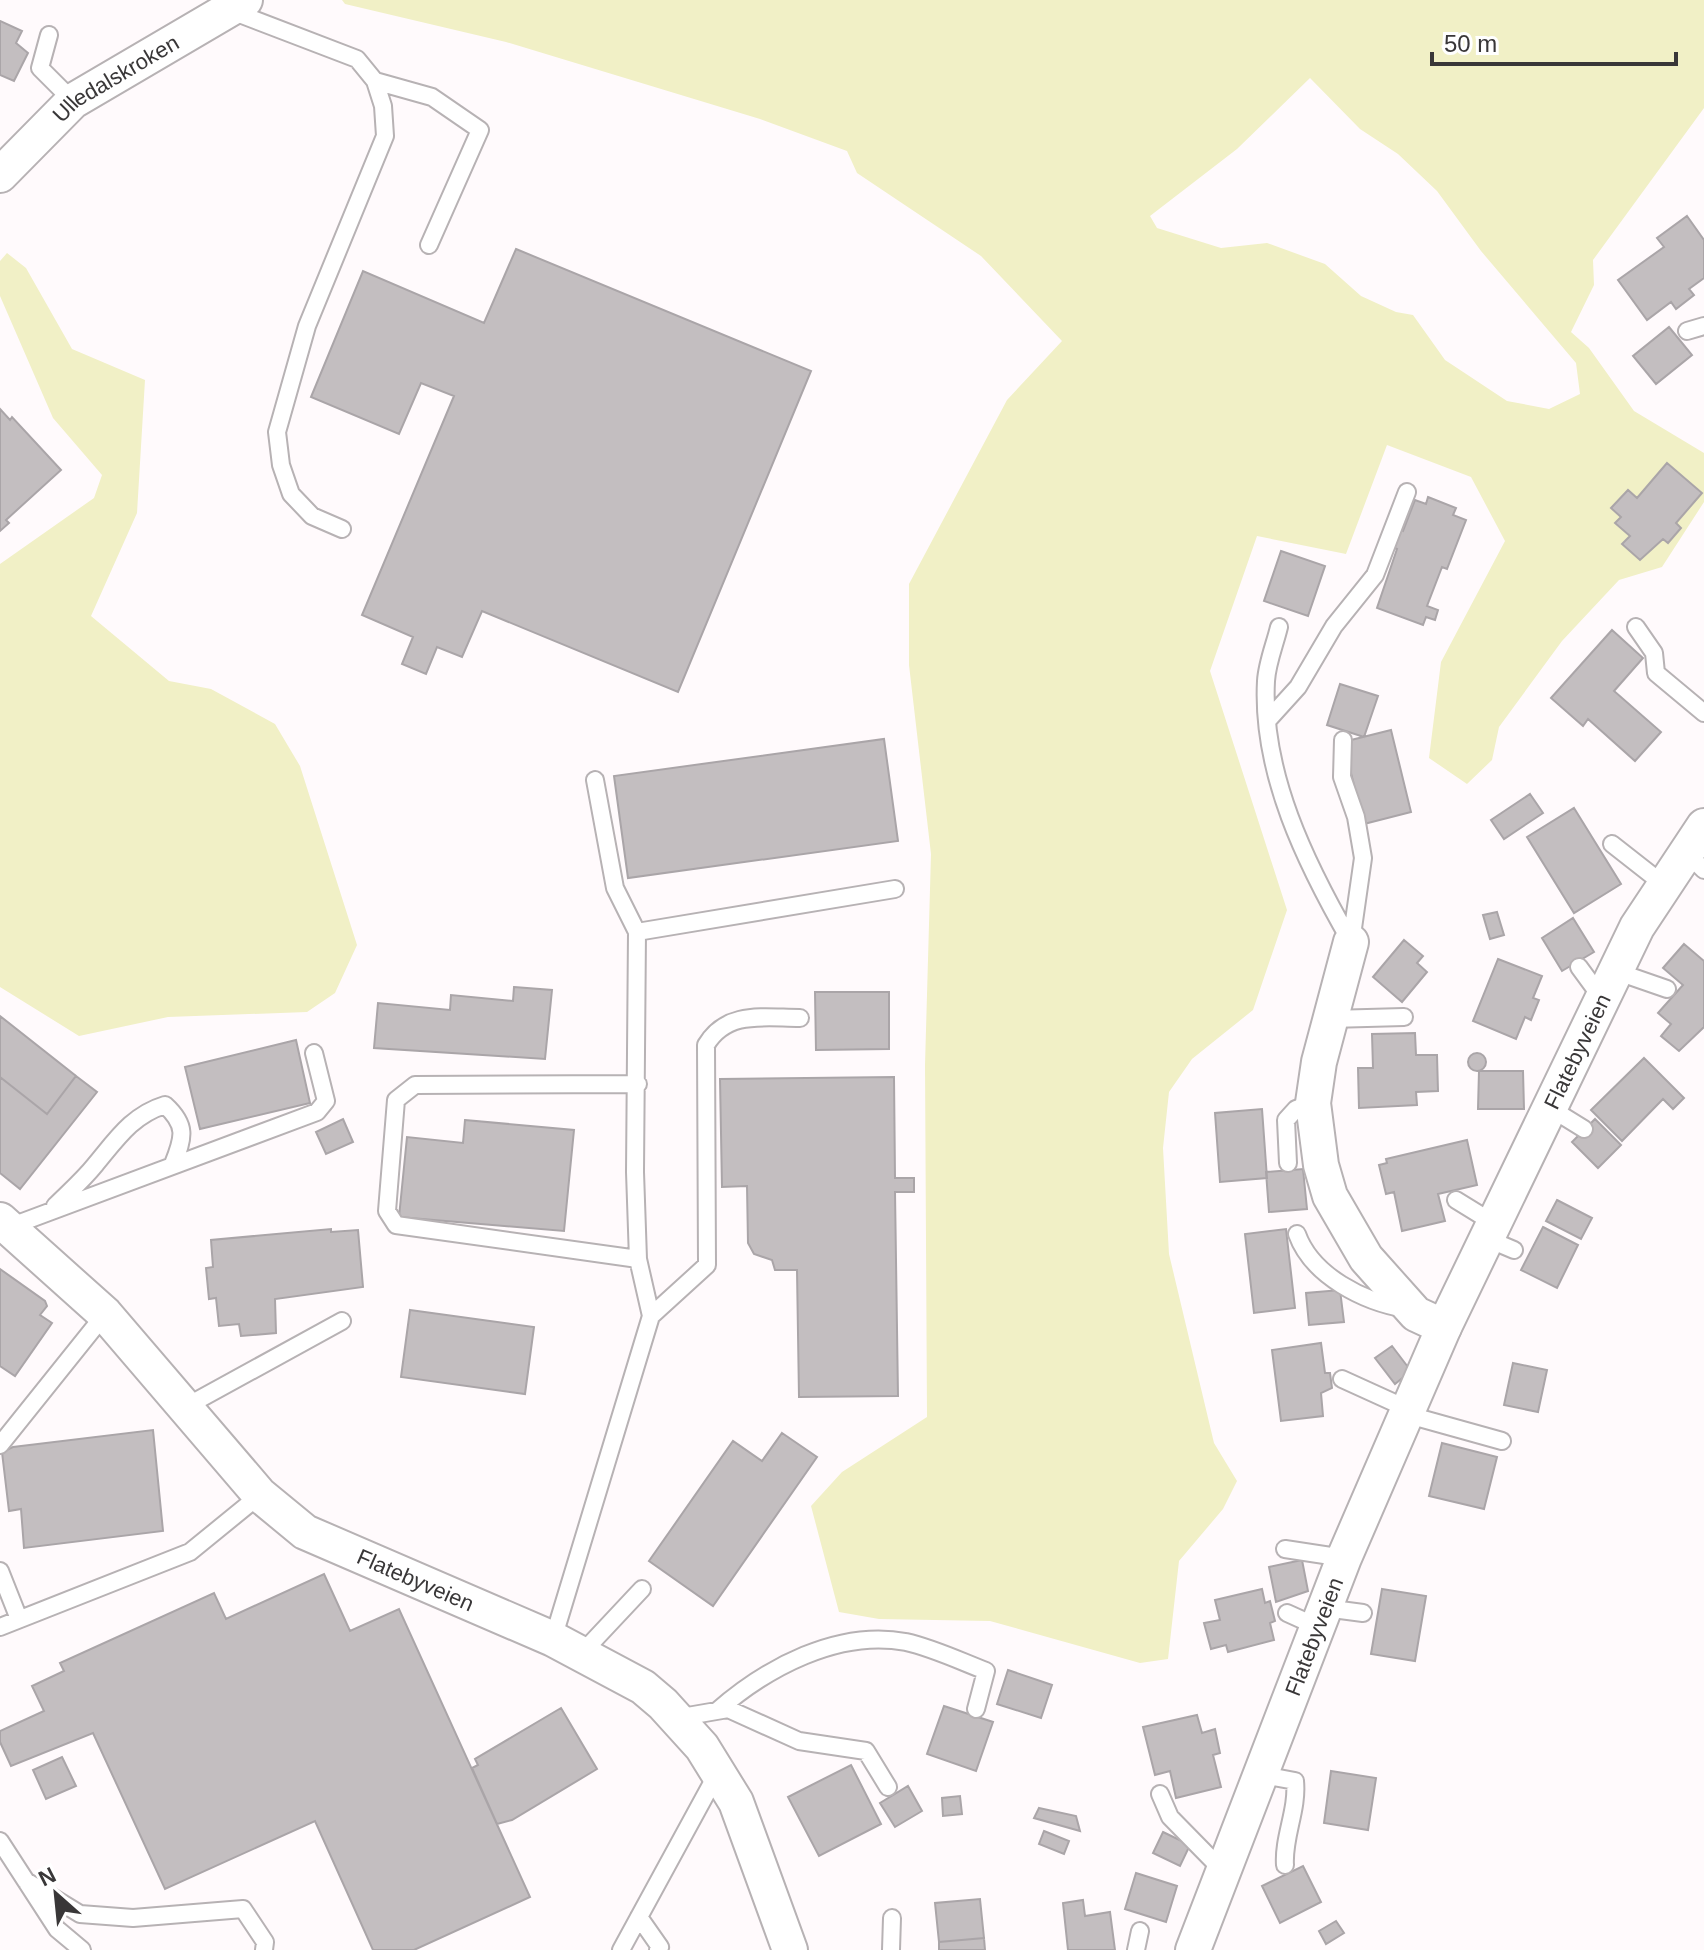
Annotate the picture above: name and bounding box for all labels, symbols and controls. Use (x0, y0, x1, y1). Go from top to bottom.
scale bar (1432, 16, 1676, 66)
street label: Ulledalskroken (47, 29, 183, 127)
text: 50 m (1444, 30, 1497, 57)
street label: Flatebyveien (1539, 990, 1615, 1113)
street label: Flatebyveien (353, 1544, 478, 1616)
street label: Flatebyveien (1280, 1574, 1348, 1699)
north arrow (16, 1854, 96, 1934)
text: N (34, 1862, 60, 1891)

